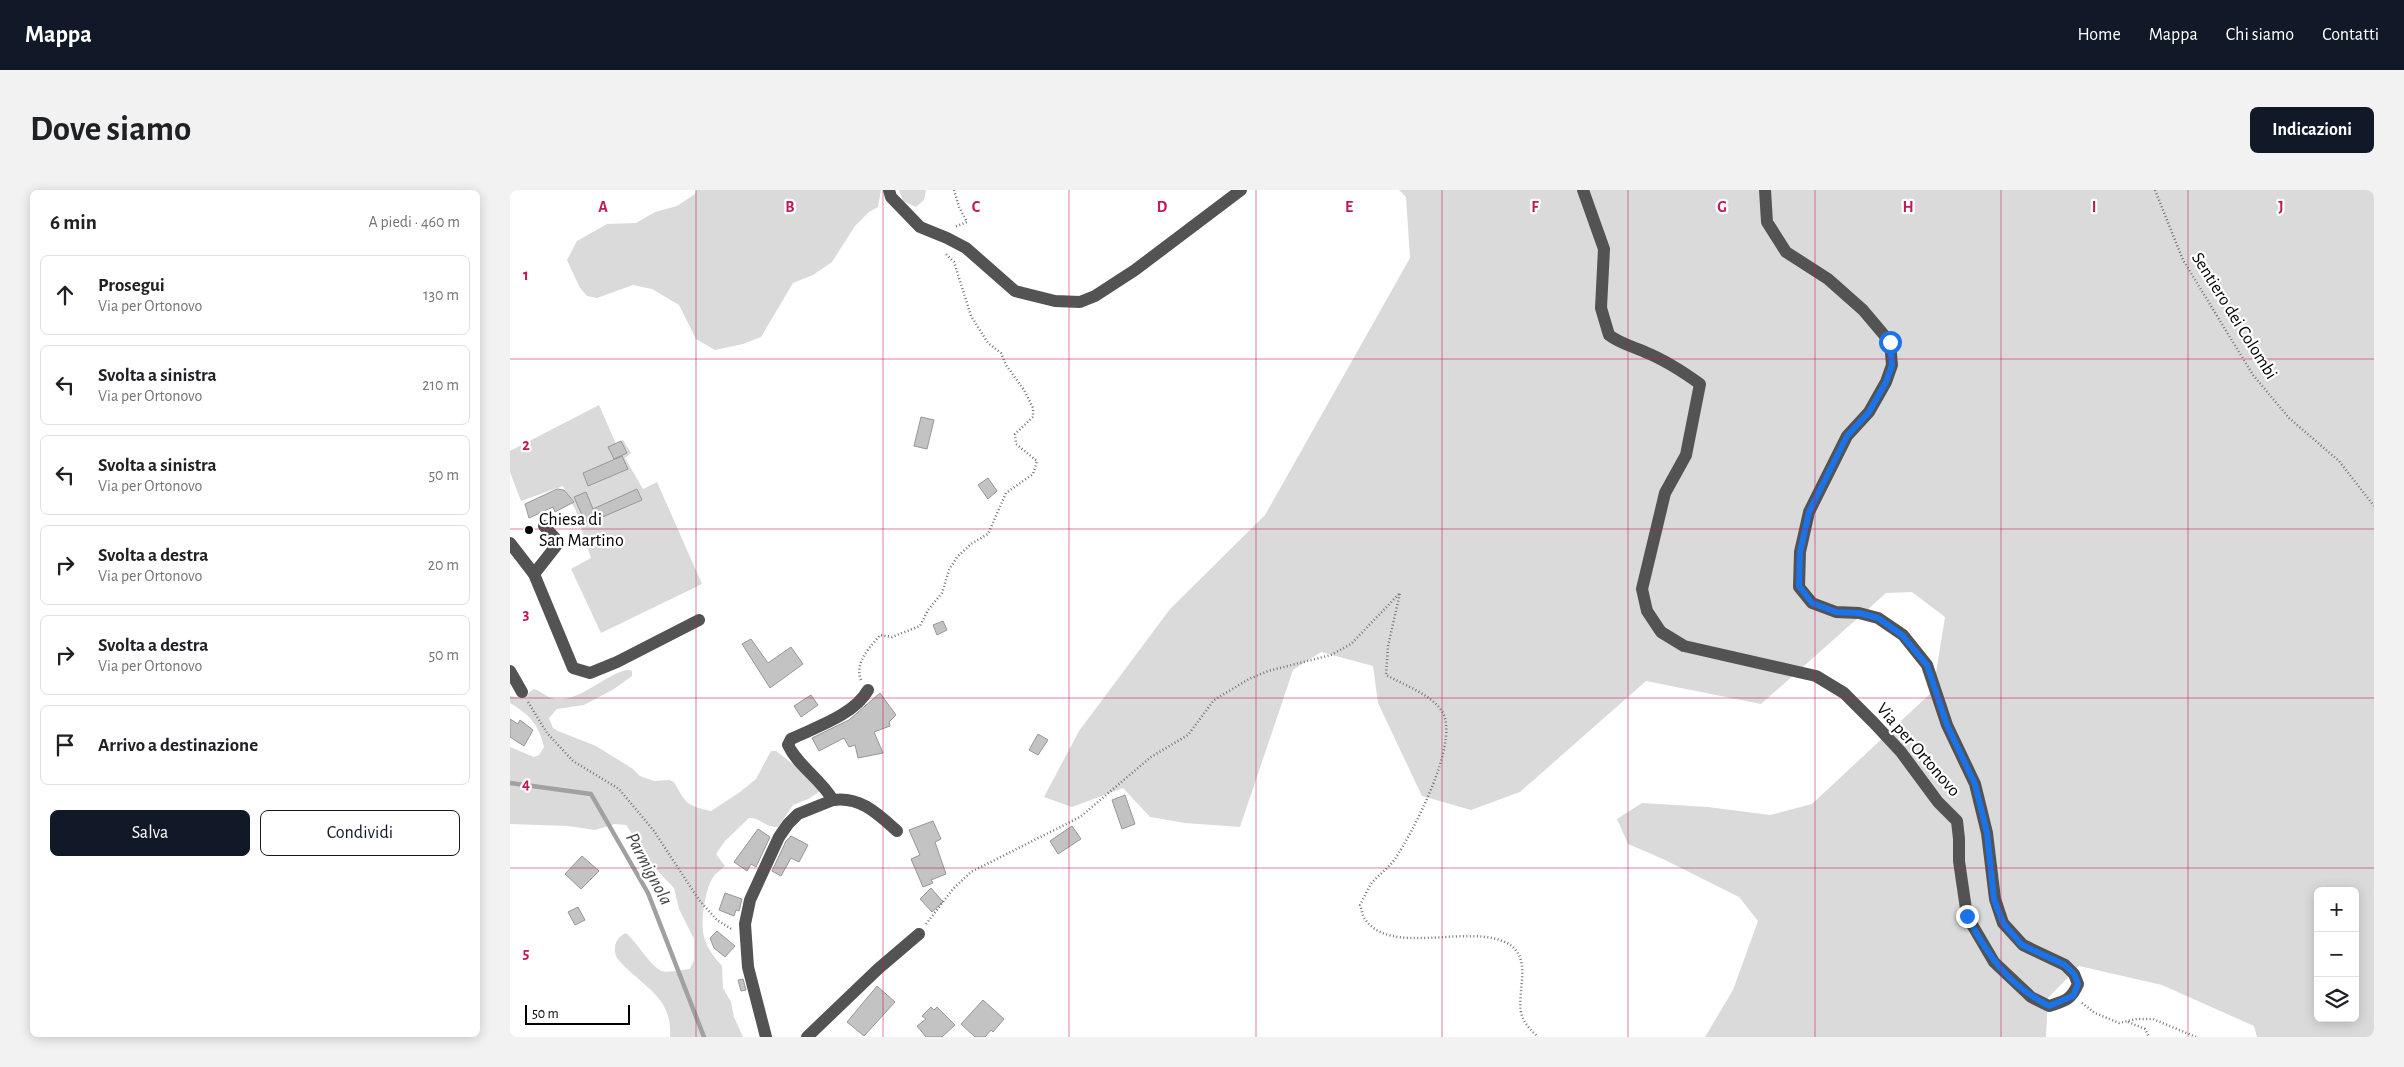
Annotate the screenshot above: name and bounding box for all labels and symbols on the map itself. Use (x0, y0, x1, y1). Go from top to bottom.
text: A (598, 199, 608, 215)
text: B (785, 199, 795, 215)
text: C (972, 199, 981, 215)
text: D (1157, 199, 1168, 215)
text: E (1345, 199, 1353, 215)
text: F (1531, 199, 1539, 215)
text: G (1717, 199, 1727, 215)
text: H (1902, 199, 1914, 215)
text: I (2092, 199, 2096, 215)
text: J (2278, 199, 2284, 215)
street label: Sentiero dei Colombi (2188, 249, 2280, 383)
text: 1 (523, 267, 529, 283)
route start (1879, 331, 1902, 354)
text: 2 (522, 437, 530, 453)
place label: Chiesa di San Martino (539, 511, 624, 550)
marker: Chiesa di San Martino (523, 524, 535, 536)
text: 3 (523, 606, 530, 622)
street label: Via per Ortonovo (1873, 700, 1963, 800)
text: 4 (522, 776, 530, 792)
water label: Parmignola (622, 830, 676, 908)
route end (1956, 905, 1979, 928)
text: 5 (523, 945, 530, 961)
scale bar (525, 1002, 630, 1025)

